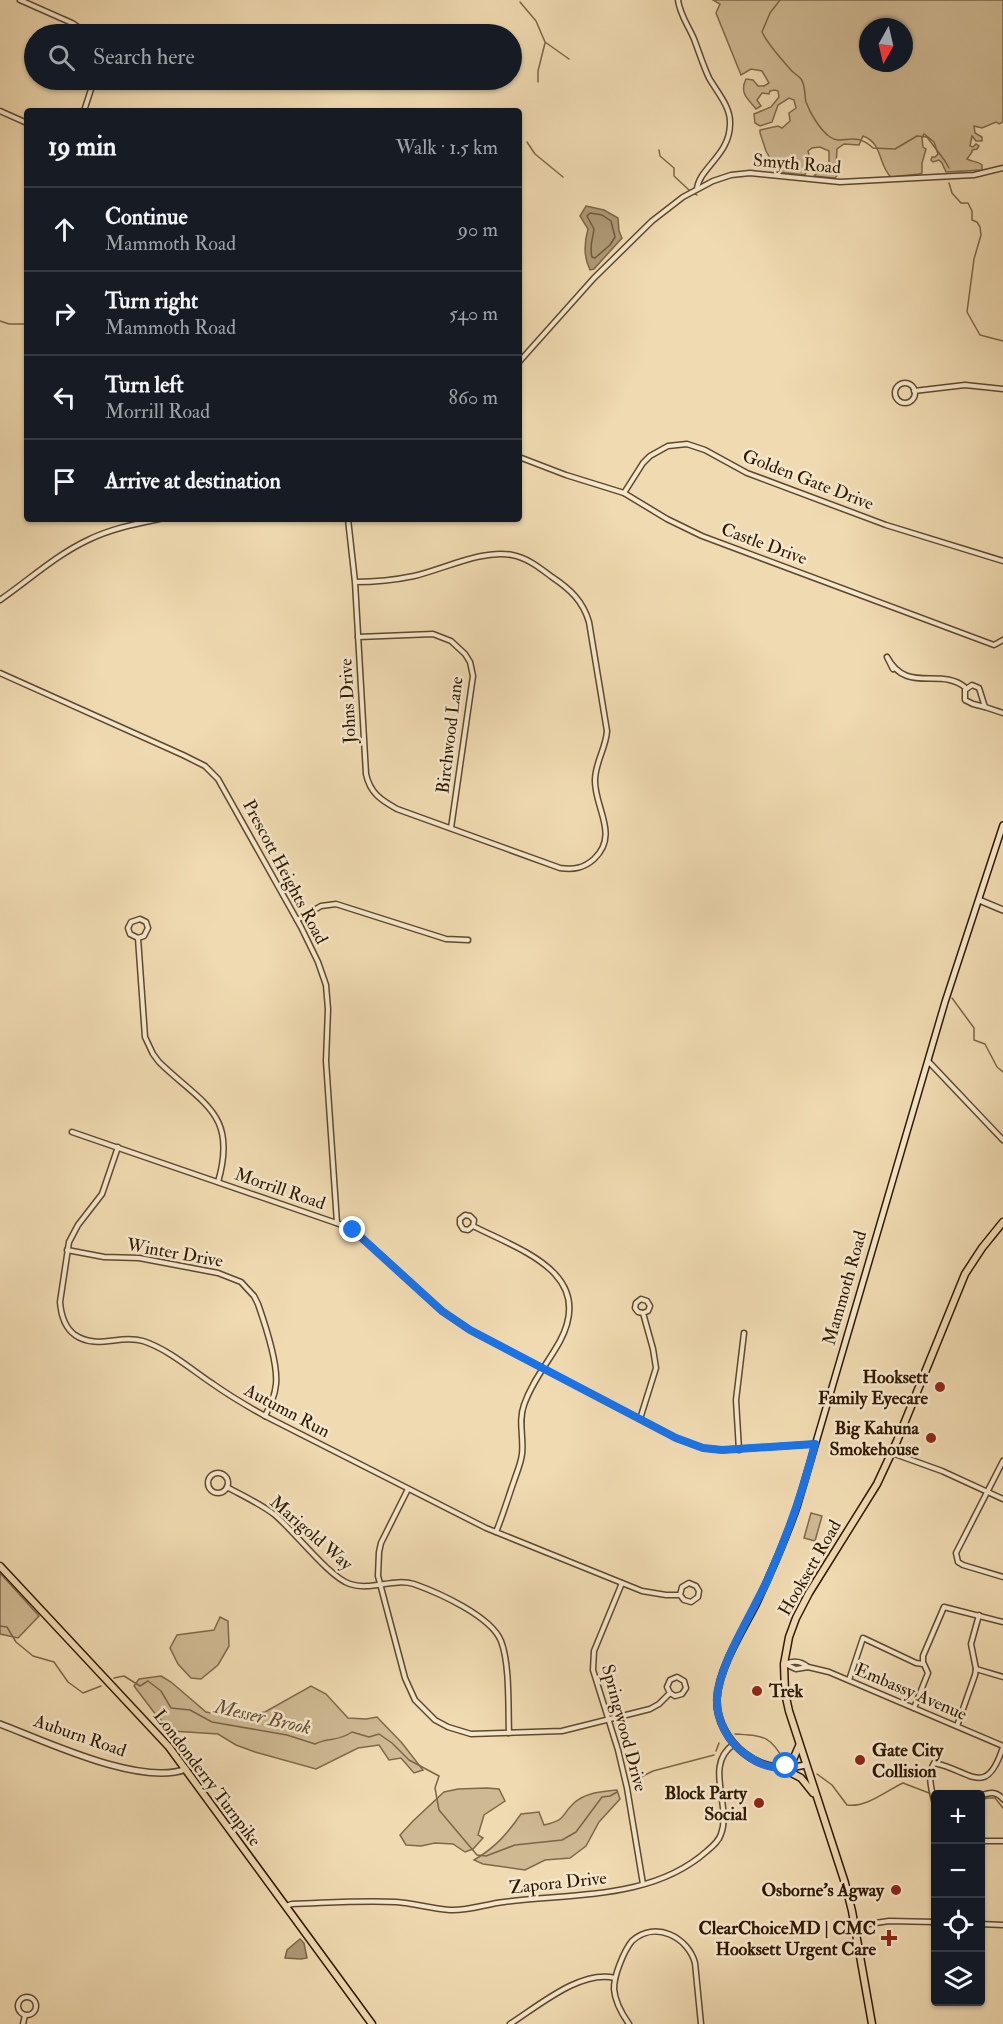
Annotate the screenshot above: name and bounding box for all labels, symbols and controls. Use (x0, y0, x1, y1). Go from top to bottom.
north arrow (859, 18, 913, 72)
search box (24, 24, 522, 90)
icon: search (45, 41, 78, 74)
text: Search here (93, 43, 195, 71)
text: 19 min (48, 131, 116, 163)
text: Walk · 1.5 km (395, 135, 498, 160)
street label: Smyth Road (752, 149, 842, 179)
text: Continue (105, 203, 188, 231)
icon: ahead (48, 213, 81, 246)
text: 90 m (458, 217, 498, 242)
text: Mammoth Road (105, 231, 236, 256)
text: Turn right (105, 287, 198, 315)
icon: right (48, 297, 81, 330)
text: 540 m (449, 301, 498, 326)
text: Mammoth Road (105, 315, 236, 340)
text: Turn left (105, 371, 184, 399)
icon: left (48, 381, 81, 414)
text: 860 m (449, 385, 498, 410)
text: Morrill Road (105, 399, 210, 424)
street label: Golden Gate Drive (739, 444, 877, 516)
icon: arrive (48, 465, 81, 498)
text: Arrive at destination (105, 467, 281, 495)
street label: Castle Drive (718, 518, 810, 570)
street label: Johns Drive (334, 657, 362, 745)
street label: Birchwood Lane (431, 675, 469, 795)
street label: Prescott Heights Road (237, 796, 333, 948)
street label: Morrill Road (232, 1163, 329, 1215)
route end (339, 1216, 365, 1242)
street label: Mammoth Road (818, 1228, 872, 1348)
street label: Winter Drive (124, 1233, 225, 1273)
place label: Hooksett Family Eyecare (818, 1366, 928, 1410)
street label: Autumn Run (239, 1378, 334, 1443)
marker: Hooksett Family Eyecare (933, 1380, 947, 1394)
place label: Big Kahuna Smokehouse (830, 1417, 920, 1461)
marker: Big Kahuna Smokehouse (924, 1431, 938, 1445)
street label: Marigold Way (265, 1491, 358, 1576)
street label: Hooksett Road (773, 1516, 847, 1620)
street label: Embassy Avenue (852, 1658, 971, 1726)
street label: Springwood Drive (596, 1662, 652, 1795)
place label: Trek (768, 1680, 804, 1703)
marker: Trek (750, 1684, 764, 1698)
water label: Messer Brook (211, 1694, 314, 1740)
street label: Londonderry Turnpike (148, 1705, 266, 1851)
street label: Auburn Road (30, 1709, 129, 1763)
place label: Gate City Collision (872, 1739, 944, 1783)
route start (772, 1752, 798, 1778)
marker: Gate City Collision (853, 1753, 867, 1767)
place label: Block Party Social (664, 1782, 748, 1826)
map controls (931, 1790, 985, 2006)
button: + (931, 1790, 985, 1844)
marker: Block Party Social (752, 1796, 766, 1810)
button: − (931, 1844, 985, 1898)
street label: Zapora Drive (508, 1866, 608, 1900)
place label: Osborne's Agway (761, 1879, 885, 1902)
marker: Osborne's Agway (889, 1883, 903, 1897)
button: locate (931, 1898, 985, 1952)
place label: ClearChoiceMD | CMC Hooksett Urgent Care (699, 1917, 876, 1961)
marker: ClearChoiceMD | CMC Hooksett Urgent Care (880, 1929, 898, 1947)
button: layers (931, 1952, 985, 2006)

